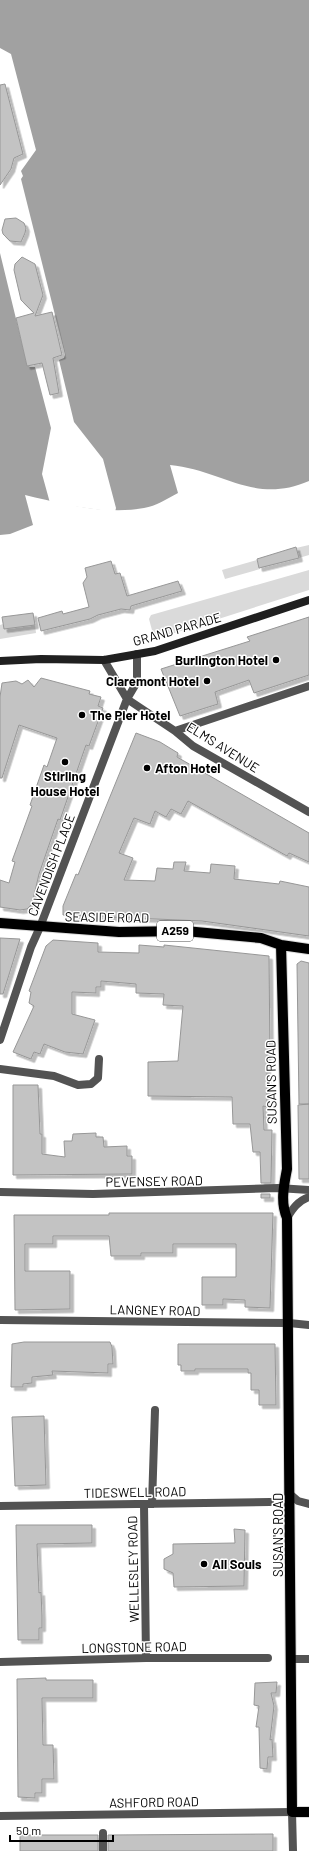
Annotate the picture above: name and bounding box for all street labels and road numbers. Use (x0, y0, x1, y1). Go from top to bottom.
street label: GRAND PARADE (131, 609, 223, 649)
street label: ELMS AVENUE (184, 718, 262, 776)
street label: CAVENDISH PLACE (24, 811, 78, 918)
street label: SEASIDE ROAD (65, 908, 149, 926)
road number: A259 (157, 921, 193, 941)
street label: SUSAN'S ROAD (262, 1040, 280, 1124)
street label: PEVENSEY ROAD (105, 1172, 203, 1190)
street label: LANGNEY ROAD (109, 1301, 201, 1319)
street label: TIDESWELL ROAD (84, 1483, 186, 1501)
street label: SUSAN'S ROAD (270, 1493, 286, 1577)
street label: WELLESLEY ROAD (124, 1516, 142, 1622)
street label: LONGSTONE ROAD (81, 1638, 187, 1656)
street label: ASHFORD ROAD (109, 1793, 199, 1811)

